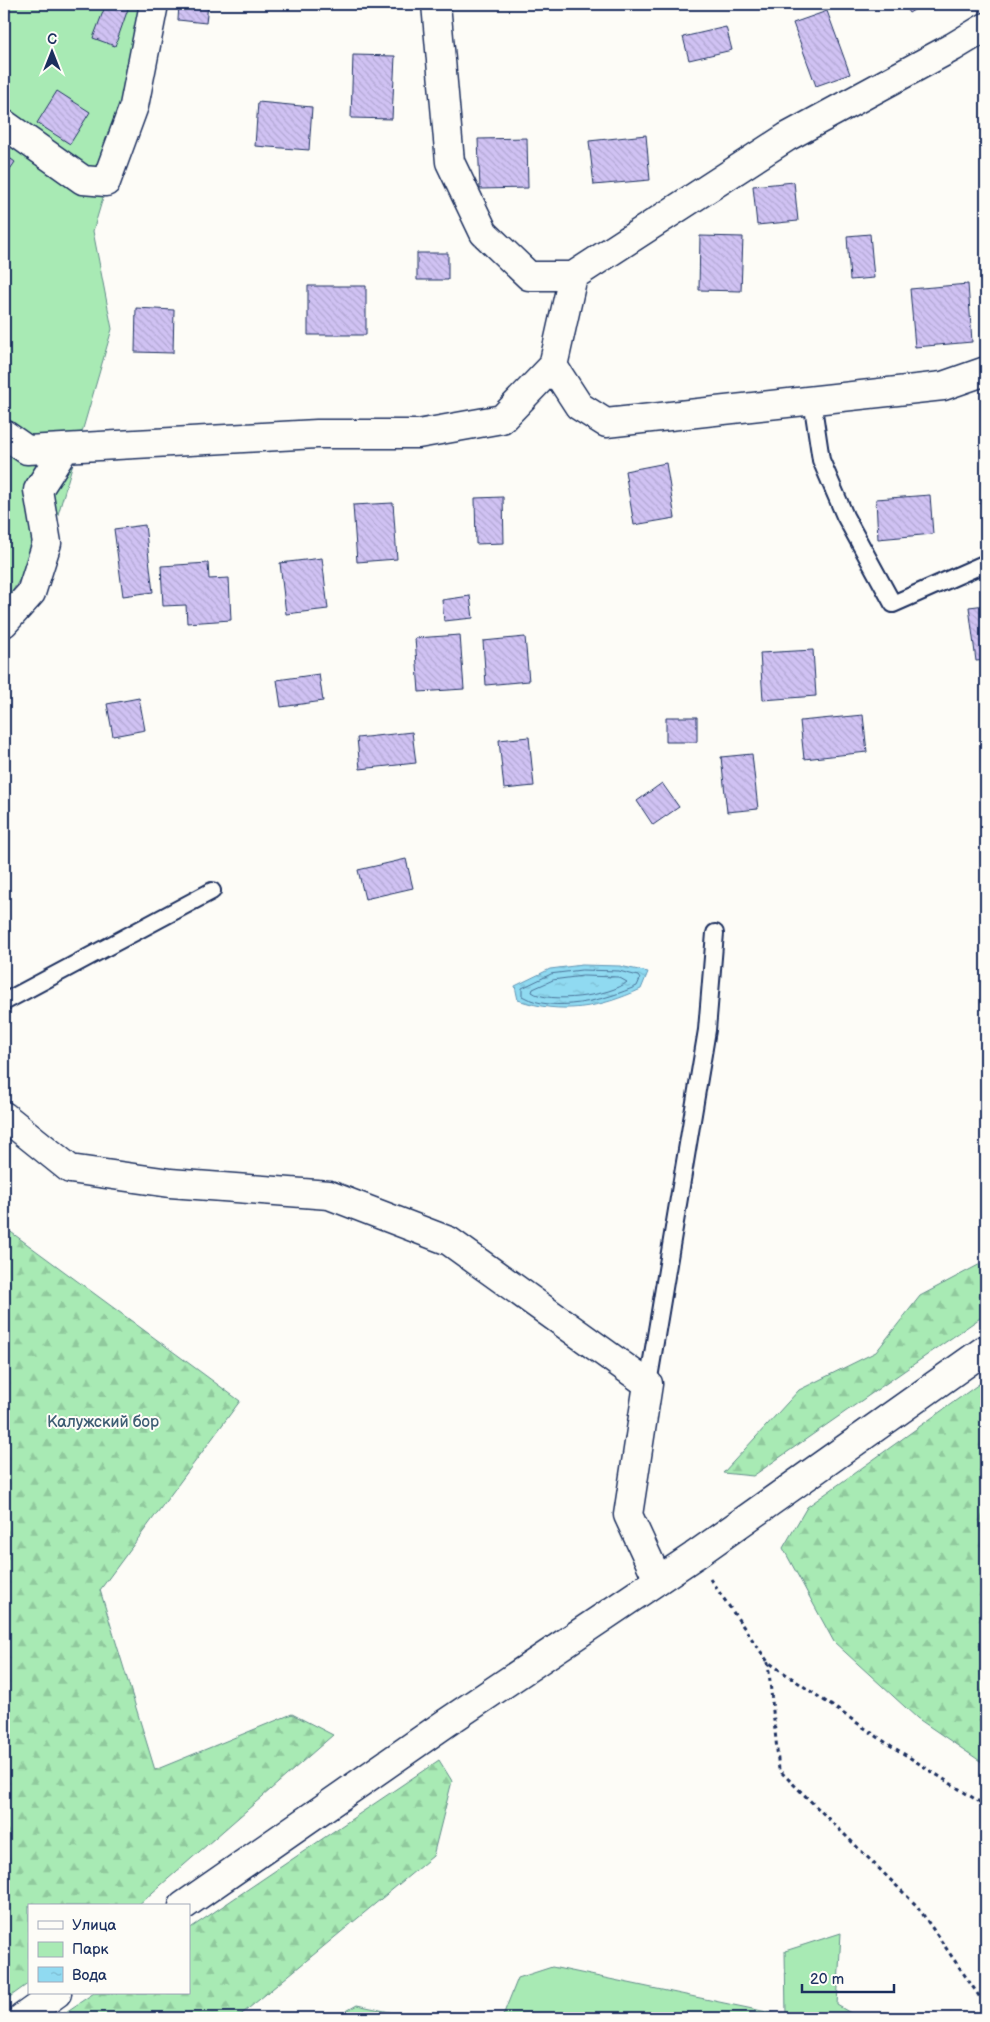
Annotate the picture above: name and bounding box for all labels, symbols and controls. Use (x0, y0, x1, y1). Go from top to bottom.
north arrow (28, 28, 78, 78)
text: С (47, 31, 57, 48)
park label: Калужский бор (47, 1413, 159, 1432)
legend (28, 1904, 190, 1994)
text: Улица (72, 1916, 117, 1935)
text: Парк (72, 1940, 109, 1959)
scale bar (802, 1962, 895, 1994)
text: Вода (72, 1966, 107, 1985)
text: 20 m (810, 1970, 844, 1989)

